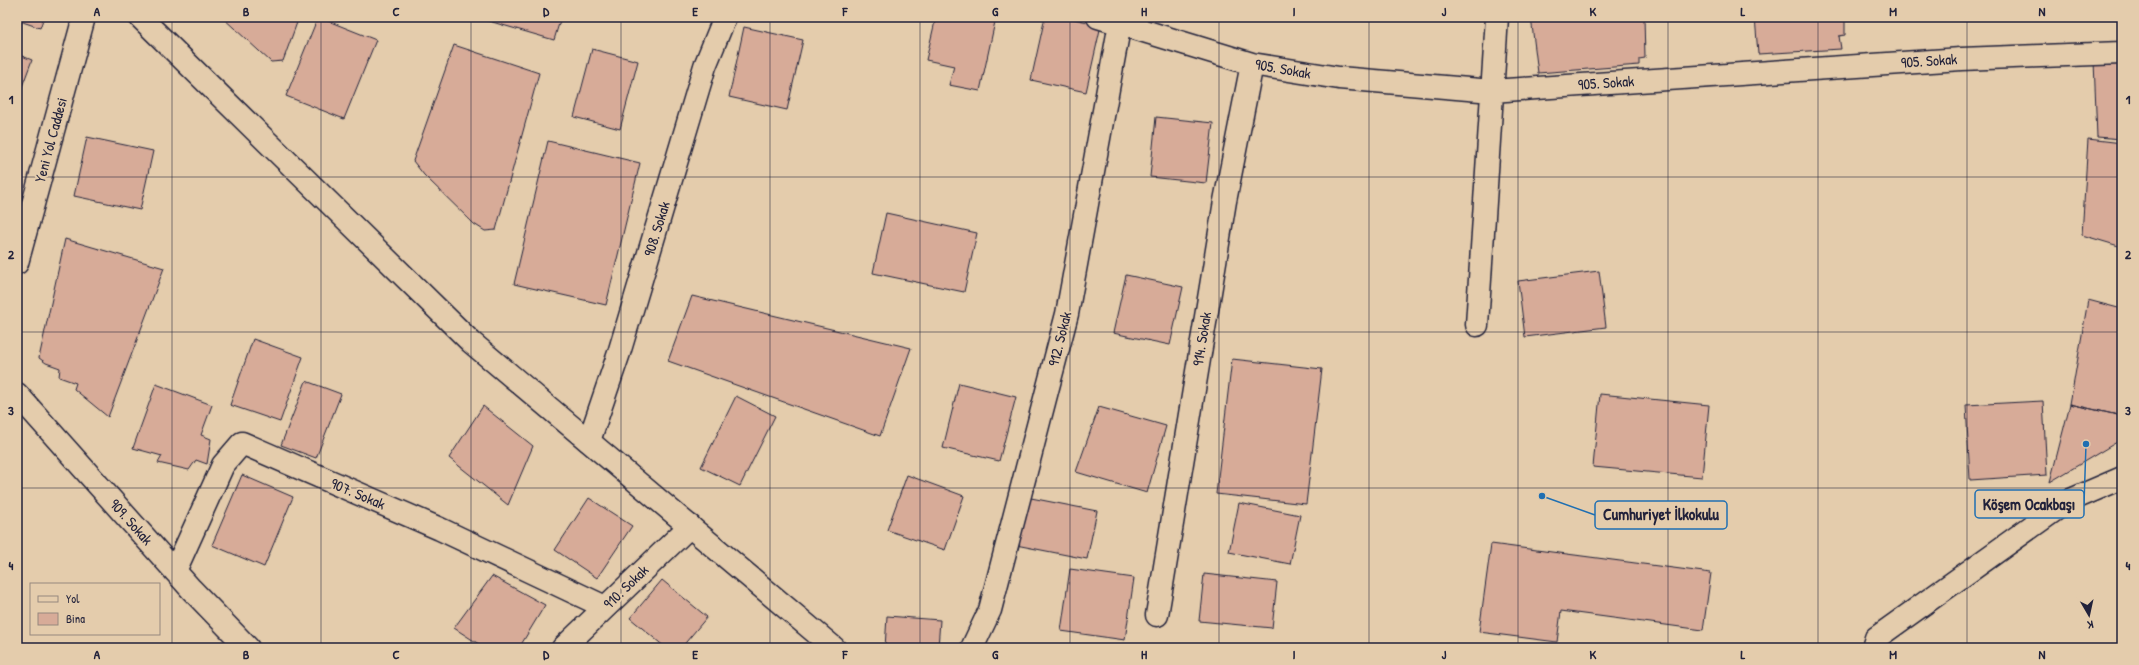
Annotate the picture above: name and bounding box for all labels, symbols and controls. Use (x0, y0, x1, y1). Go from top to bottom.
text: A (94, 2, 101, 20)
text: B (243, 2, 250, 20)
text: C (392, 2, 400, 20)
text: D (543, 2, 550, 20)
text: E (692, 2, 698, 20)
text: F (842, 2, 849, 20)
text: G (992, 2, 999, 20)
text: H (1141, 2, 1147, 20)
text: I (1292, 2, 1296, 20)
text: J (1442, 2, 1447, 20)
text: K (1590, 2, 1597, 20)
text: L (1741, 2, 1746, 20)
text: M (1889, 2, 1897, 20)
text: N (2039, 2, 2046, 20)
street label: 905. Sokak (1900, 48, 1958, 73)
street label: 905. Sokak (1253, 53, 1313, 84)
street label: 905. Sokak (1577, 70, 1635, 95)
text: 1 (9, 90, 14, 108)
text: 1 (2126, 90, 2131, 108)
street label: Yeni Yol Caddesi (29, 95, 72, 185)
street label: 908. Sokak (638, 199, 675, 259)
text: 2 (8, 245, 15, 263)
text: 2 (2125, 245, 2132, 263)
street label: 912. Sokak (1043, 309, 1076, 369)
street label: 914. Sokak (1187, 310, 1216, 367)
text: 3 (8, 401, 14, 419)
text: 3 (2125, 401, 2131, 419)
street label: 907. Sokak (328, 473, 389, 514)
callout: Köşem Ocakbaşı (1975, 490, 2084, 518)
text: Köşem Ocakbaşı (1983, 493, 2075, 515)
street label: 909. Sokak (105, 494, 158, 549)
callout: Cumhuriyet İlkokulu (1595, 501, 1727, 529)
text: Cumhuriyet İlkokulu (1603, 503, 1720, 526)
text: 4 (9, 556, 14, 574)
text: 4 (2126, 556, 2131, 574)
street label: 910. Sokak (598, 560, 653, 614)
legend (30, 583, 160, 635)
text: Yol (66, 590, 80, 607)
north arrow (2069, 595, 2109, 635)
text: Bina (66, 610, 85, 627)
text: K (2086, 618, 2095, 632)
text: A (94, 645, 101, 663)
text: B (243, 645, 250, 663)
text: C (392, 645, 400, 663)
text: D (543, 645, 550, 663)
text: E (692, 645, 698, 663)
text: F (842, 645, 849, 663)
text: G (992, 645, 999, 663)
text: H (1141, 645, 1147, 663)
text: I (1292, 645, 1296, 663)
text: J (1442, 645, 1447, 663)
text: K (1590, 645, 1597, 663)
text: L (1741, 645, 1746, 663)
text: M (1889, 645, 1897, 663)
text: N (2039, 645, 2046, 663)

